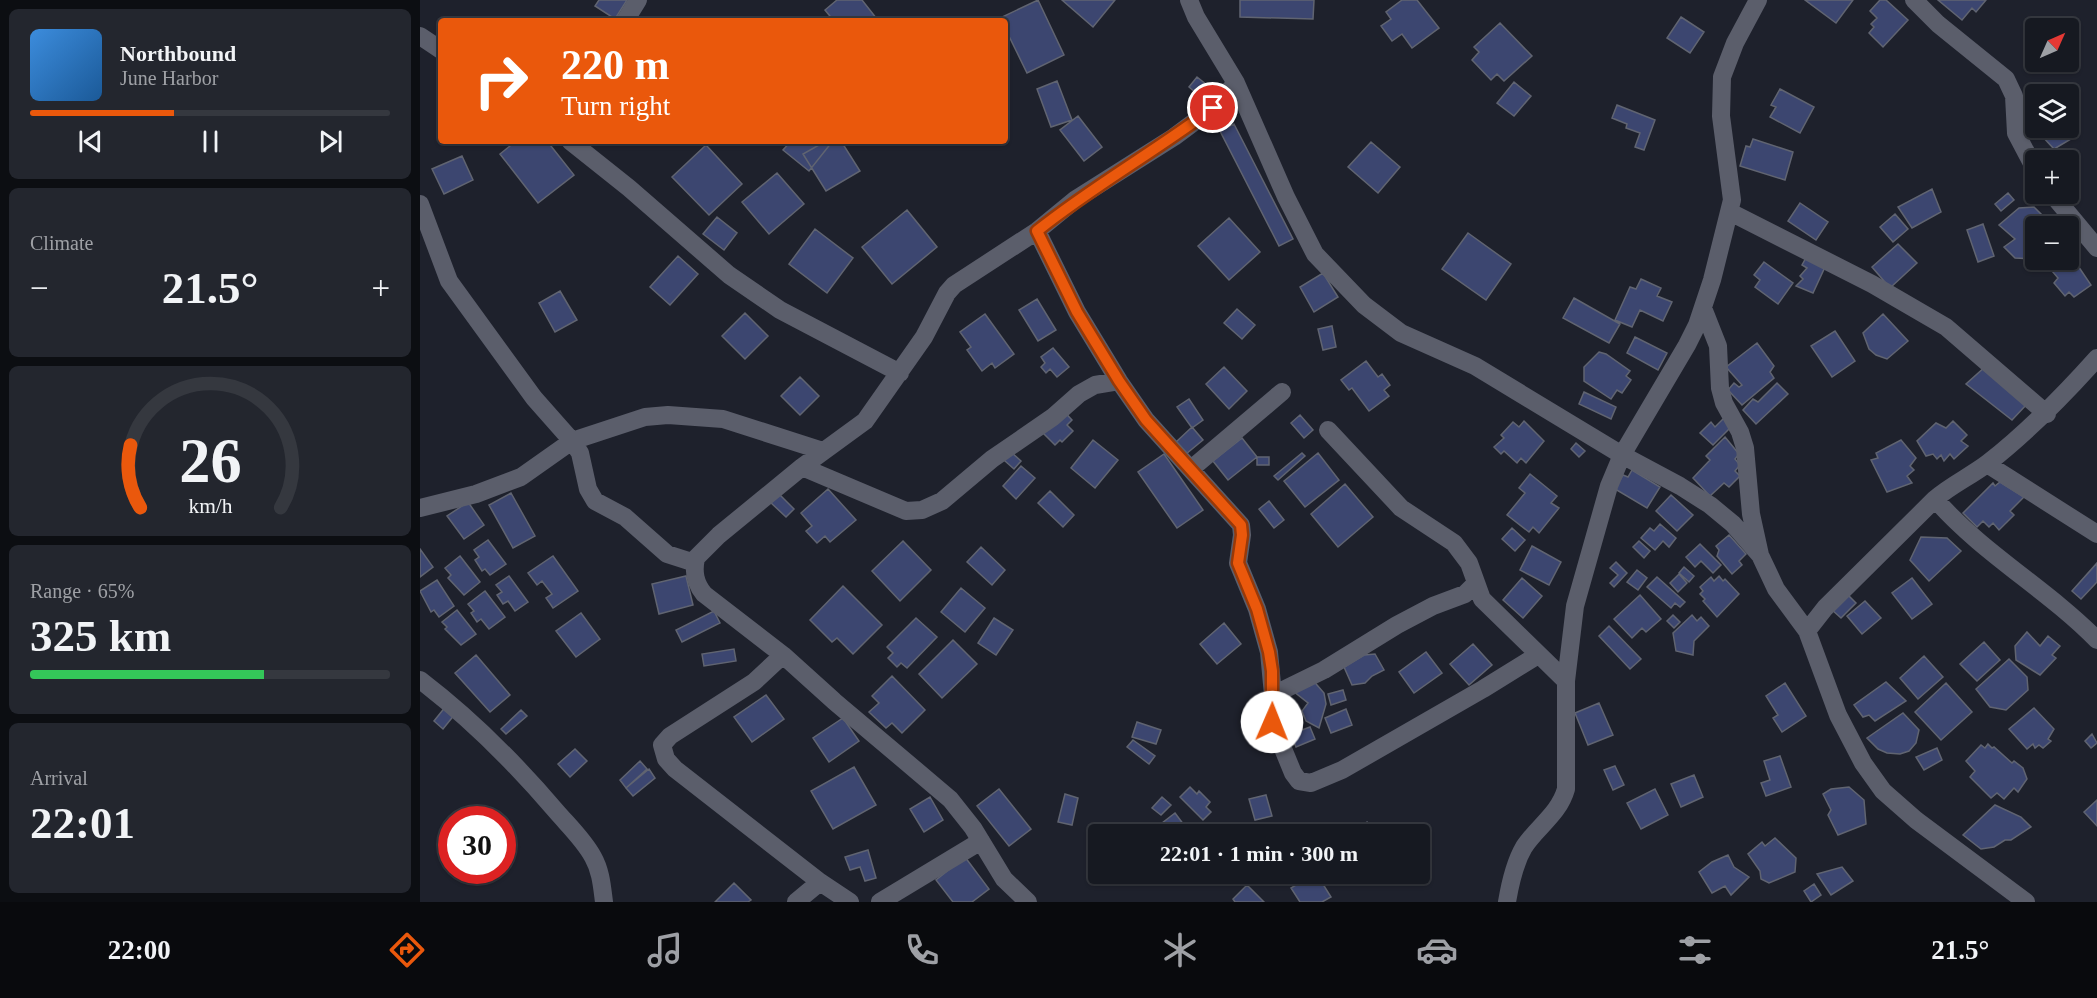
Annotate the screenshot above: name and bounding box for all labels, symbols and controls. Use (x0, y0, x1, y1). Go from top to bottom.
north arrow (2025, 18, 2079, 72)
map controls (2025, 18, 2079, 270)
text: Northbound (120, 41, 236, 66)
icon: right (462, 42, 540, 120)
text: 220 m (561, 42, 670, 88)
text: June Harbor (120, 67, 218, 89)
pin (1187, 82, 1238, 133)
button: layers (2025, 84, 2079, 138)
text: Turn right (561, 91, 670, 121)
icon: arrive (1196, 91, 1229, 124)
icon: previous (74, 125, 107, 158)
icon: pause (194, 125, 227, 158)
icon: next (314, 125, 347, 158)
button: + (2025, 150, 2079, 204)
button: − (2025, 216, 2079, 270)
text: Climate (30, 232, 93, 254)
text: 21.5° (162, 263, 258, 313)
text: − (30, 270, 49, 306)
text: + (371, 270, 390, 306)
text: 26 (179, 426, 241, 495)
text: km/h (188, 494, 232, 518)
text: Range · 65% (30, 580, 134, 602)
text: 325 km (30, 611, 171, 661)
position arrow (1240, 690, 1304, 754)
text: Arrival (30, 767, 88, 789)
text: 22:01 (30, 798, 135, 848)
speed limit sign: 30 (438, 806, 516, 884)
text: 22:01 · 1 min · 300 m (1160, 841, 1358, 866)
icon: directions (386, 929, 428, 971)
icon: music (644, 929, 686, 971)
icon: phone (901, 929, 943, 971)
icon: climate (1159, 929, 1201, 971)
icon: car (1416, 929, 1458, 971)
icon: filters (1674, 929, 1716, 971)
text: 22:00 (108, 935, 171, 965)
text: 21.5° (1931, 935, 1989, 965)

